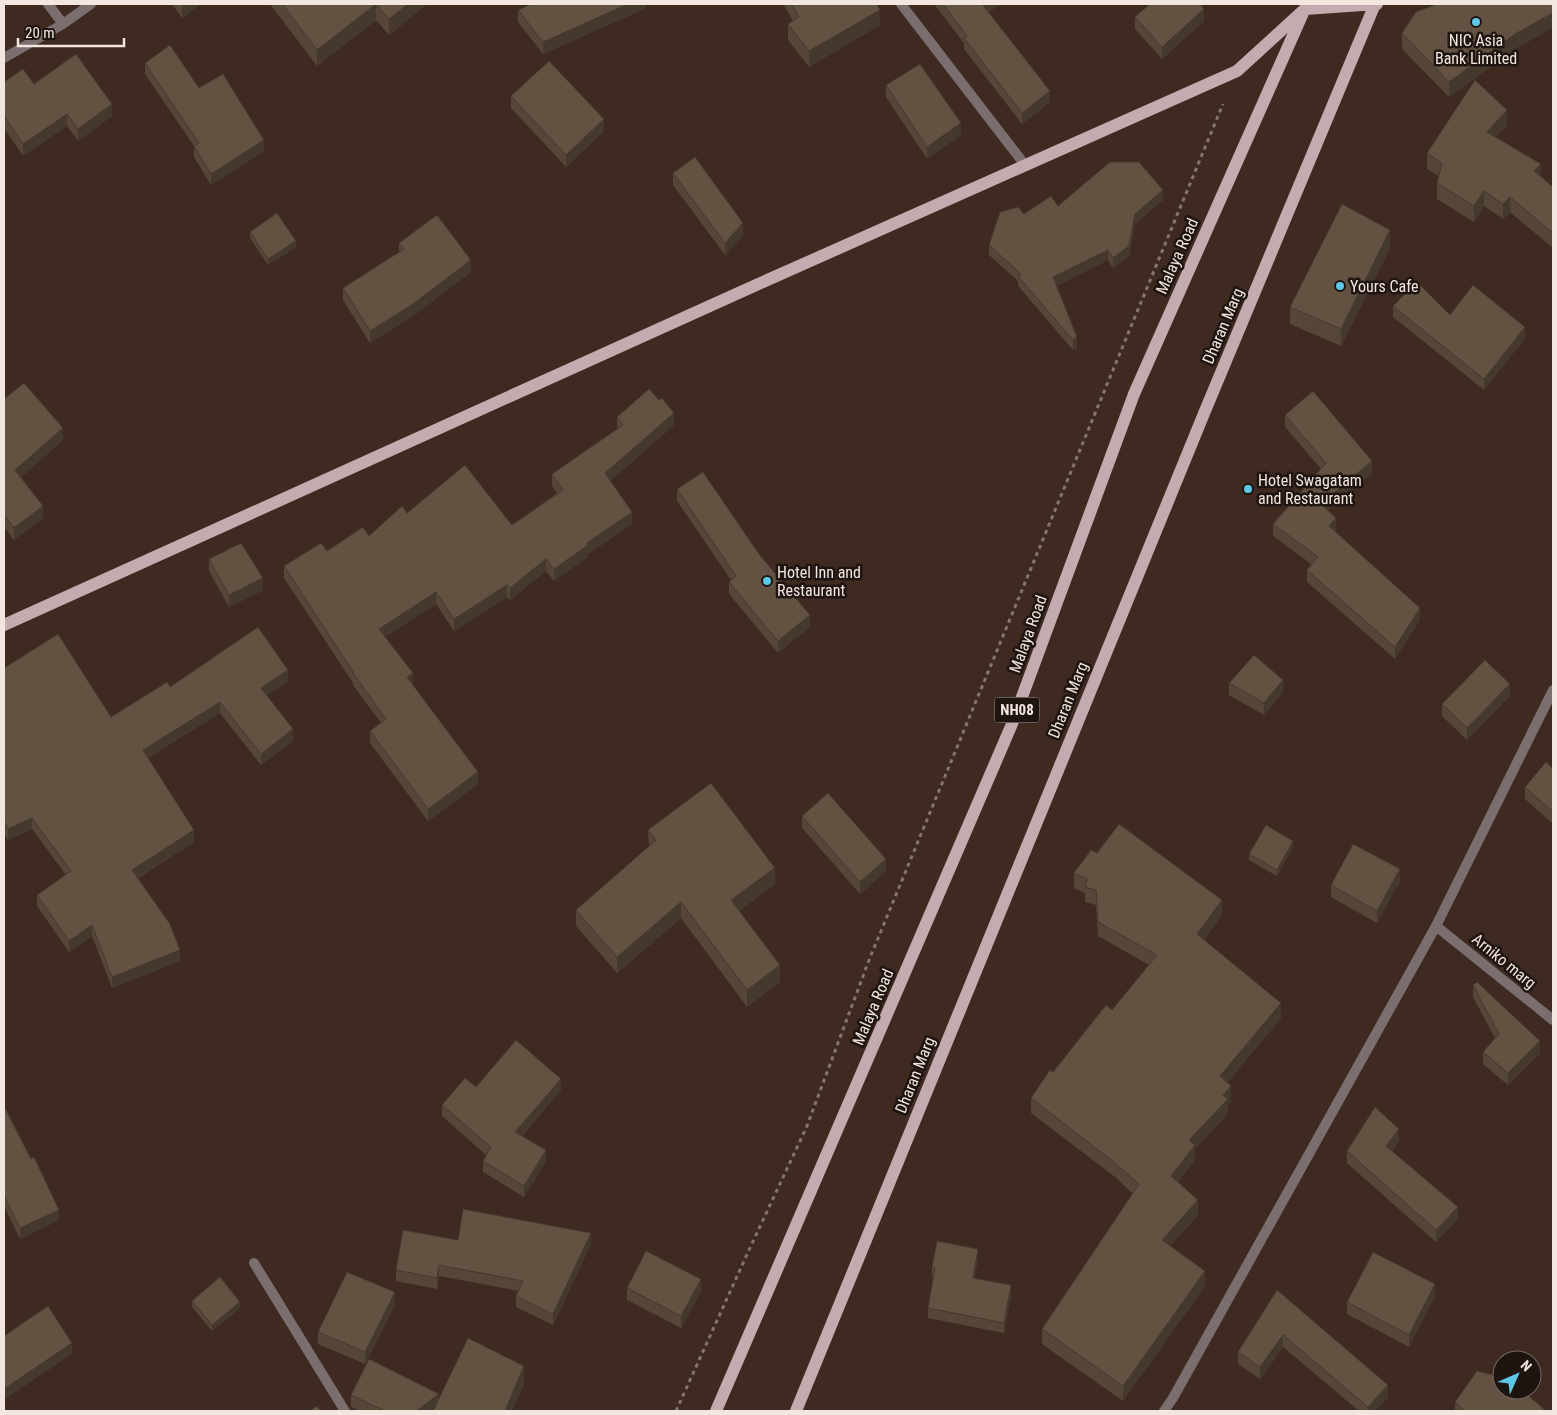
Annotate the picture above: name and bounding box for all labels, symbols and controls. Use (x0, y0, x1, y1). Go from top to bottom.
scale bar (18, 15, 124, 47)
marker: NIC Asia Bank Limited (1470, 16, 1482, 28)
text: 20 m (25, 24, 55, 42)
place label: NIC Asia Bank Limited (1435, 31, 1517, 68)
street label: Malaya Road (1152, 215, 1202, 297)
place label: Yours Cafe (1350, 277, 1419, 296)
marker: Yours Cafe (1334, 280, 1346, 292)
street label: Dharan Marg (1199, 285, 1247, 367)
place label: Hotel Swagatam and Restaurant (1258, 471, 1362, 508)
marker: Hotel Swagatam and Restaurant (1242, 483, 1254, 495)
place label: Hotel Inn and Restaurant (777, 563, 861, 600)
marker: Hotel Inn and Restaurant (761, 575, 773, 587)
street label: Malaya Road (1005, 593, 1051, 675)
street label: Dharan Marg (1044, 659, 1092, 741)
road number: NH08 (994, 698, 1040, 722)
street label: Arniko marg (1468, 929, 1540, 993)
street label: Malaya Road (848, 966, 898, 1048)
street label: Dharan Marg (891, 1034, 939, 1116)
north arrow (1492, 1350, 1542, 1400)
text: N (1518, 1357, 1535, 1374)

